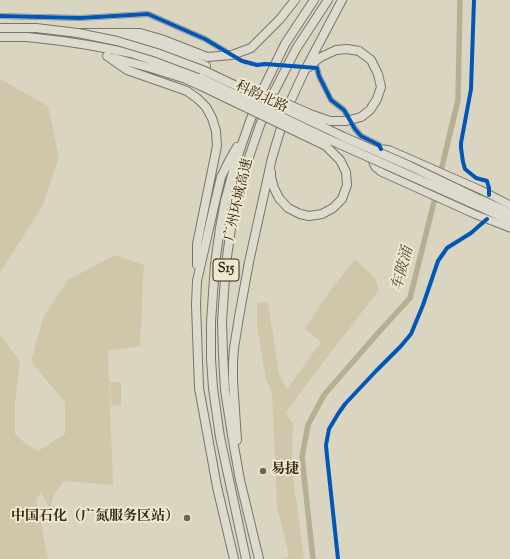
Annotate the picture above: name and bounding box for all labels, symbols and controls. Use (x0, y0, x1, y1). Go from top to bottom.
street label: 科韵北路 (232, 79, 290, 117)
street label: 广州环城高速 (222, 157, 258, 243)
water label: 车陂涌 (389, 245, 419, 293)
road number: S15 (213, 259, 239, 281)
place label: 易捷 (271, 463, 299, 479)
marker: 易捷 (258, 466, 268, 476)
place label: 中国石化（广氮服务区站） (11, 510, 179, 526)
marker: 中国石化（广氮服务区站） (182, 513, 192, 523)

